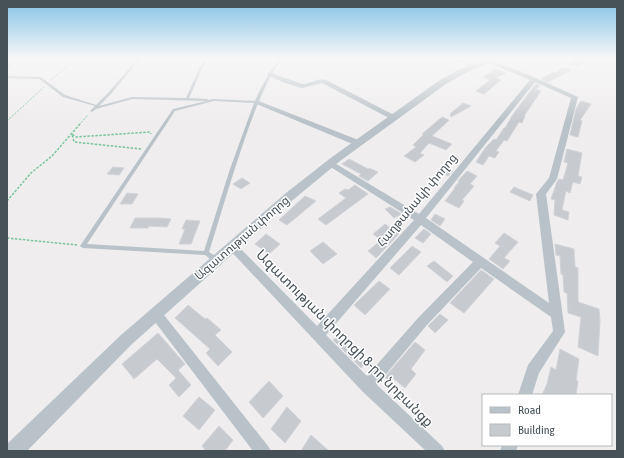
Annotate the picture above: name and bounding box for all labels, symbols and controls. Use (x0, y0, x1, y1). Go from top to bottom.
street label: Հաղթանակի փողոց (374, 151, 460, 249)
street label: Ազատության փողոց (192, 193, 292, 283)
street label: Ազատության փողոցի 8-րդ նրբանցք (253, 246, 437, 430)
legend (482, 394, 612, 446)
text: Road (518, 403, 541, 417)
text: Building (518, 423, 556, 437)

